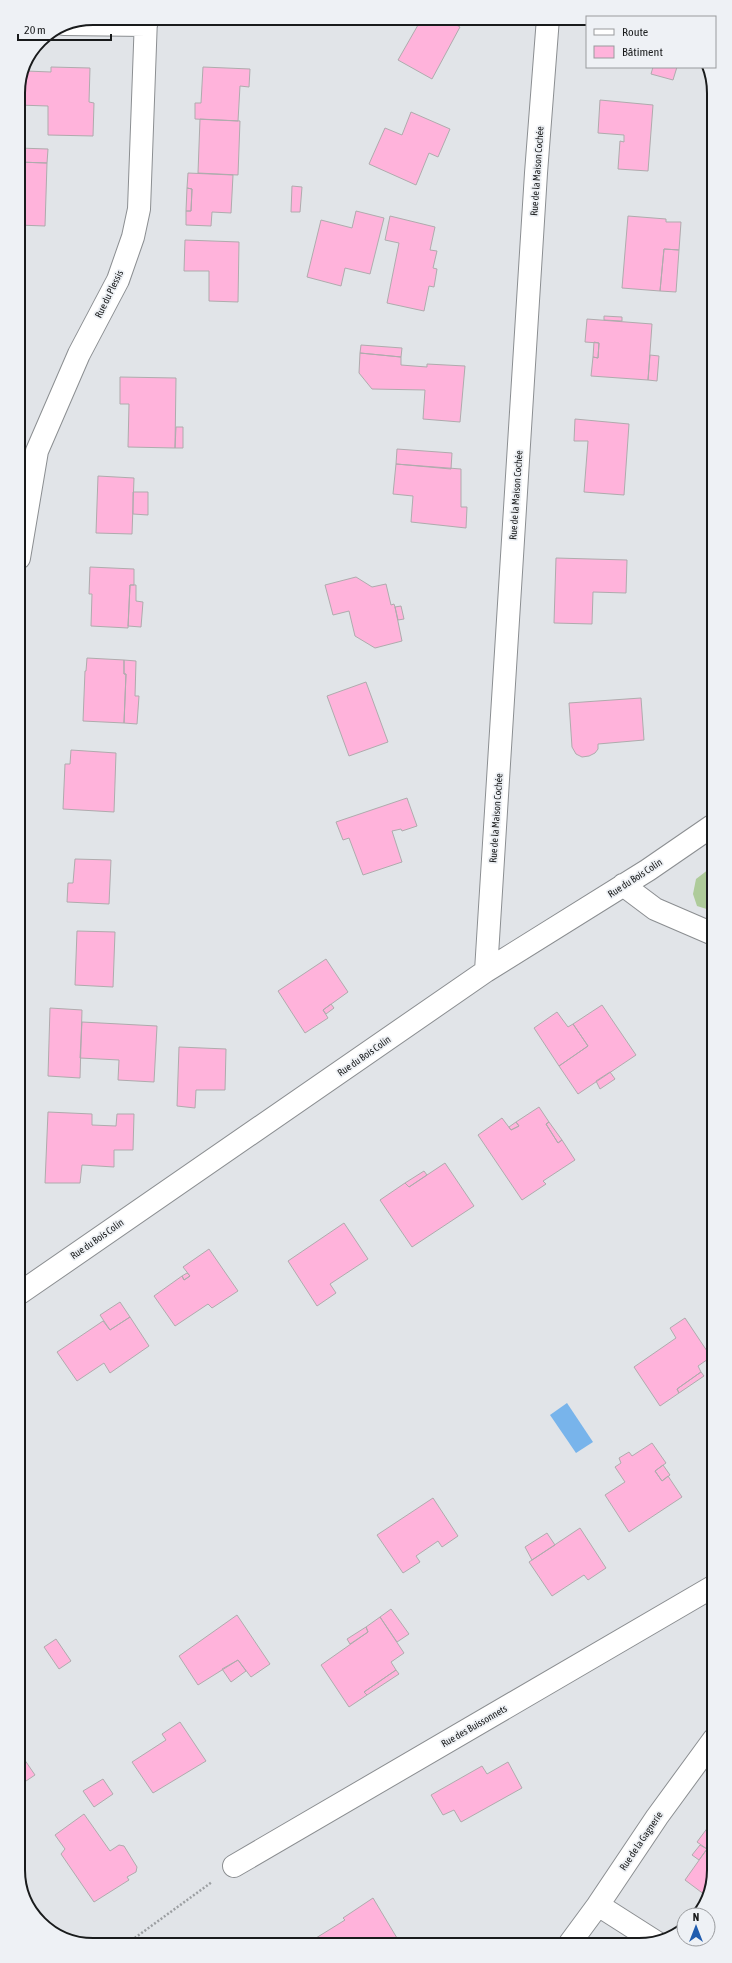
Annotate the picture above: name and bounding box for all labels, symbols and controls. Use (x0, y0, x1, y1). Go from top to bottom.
scale bar (18, 16, 111, 42)
legend (586, 16, 716, 68)
text: 20 m (24, 23, 46, 37)
text: Route (622, 25, 648, 39)
text: Bâtiment (622, 45, 663, 59)
street label: Rue de la Maison Cochée (528, 125, 546, 216)
street label: Rue du Plessis (93, 268, 125, 320)
street label: Rue de la Maison Cochée (507, 449, 525, 540)
street label: Rue de la Maison Cochée (487, 772, 505, 863)
street label: Rue du Bois Colin (606, 856, 664, 900)
street label: Rue du Bois Colin (335, 1034, 393, 1078)
street label: Rue du Bois Colin (68, 1217, 126, 1261)
street label: Rue des Buissonnets (439, 1702, 509, 1749)
street label: Rue de la Gagnerie (617, 1809, 665, 1872)
north arrow (676, 1907, 716, 1947)
text: N (693, 1911, 699, 1923)

